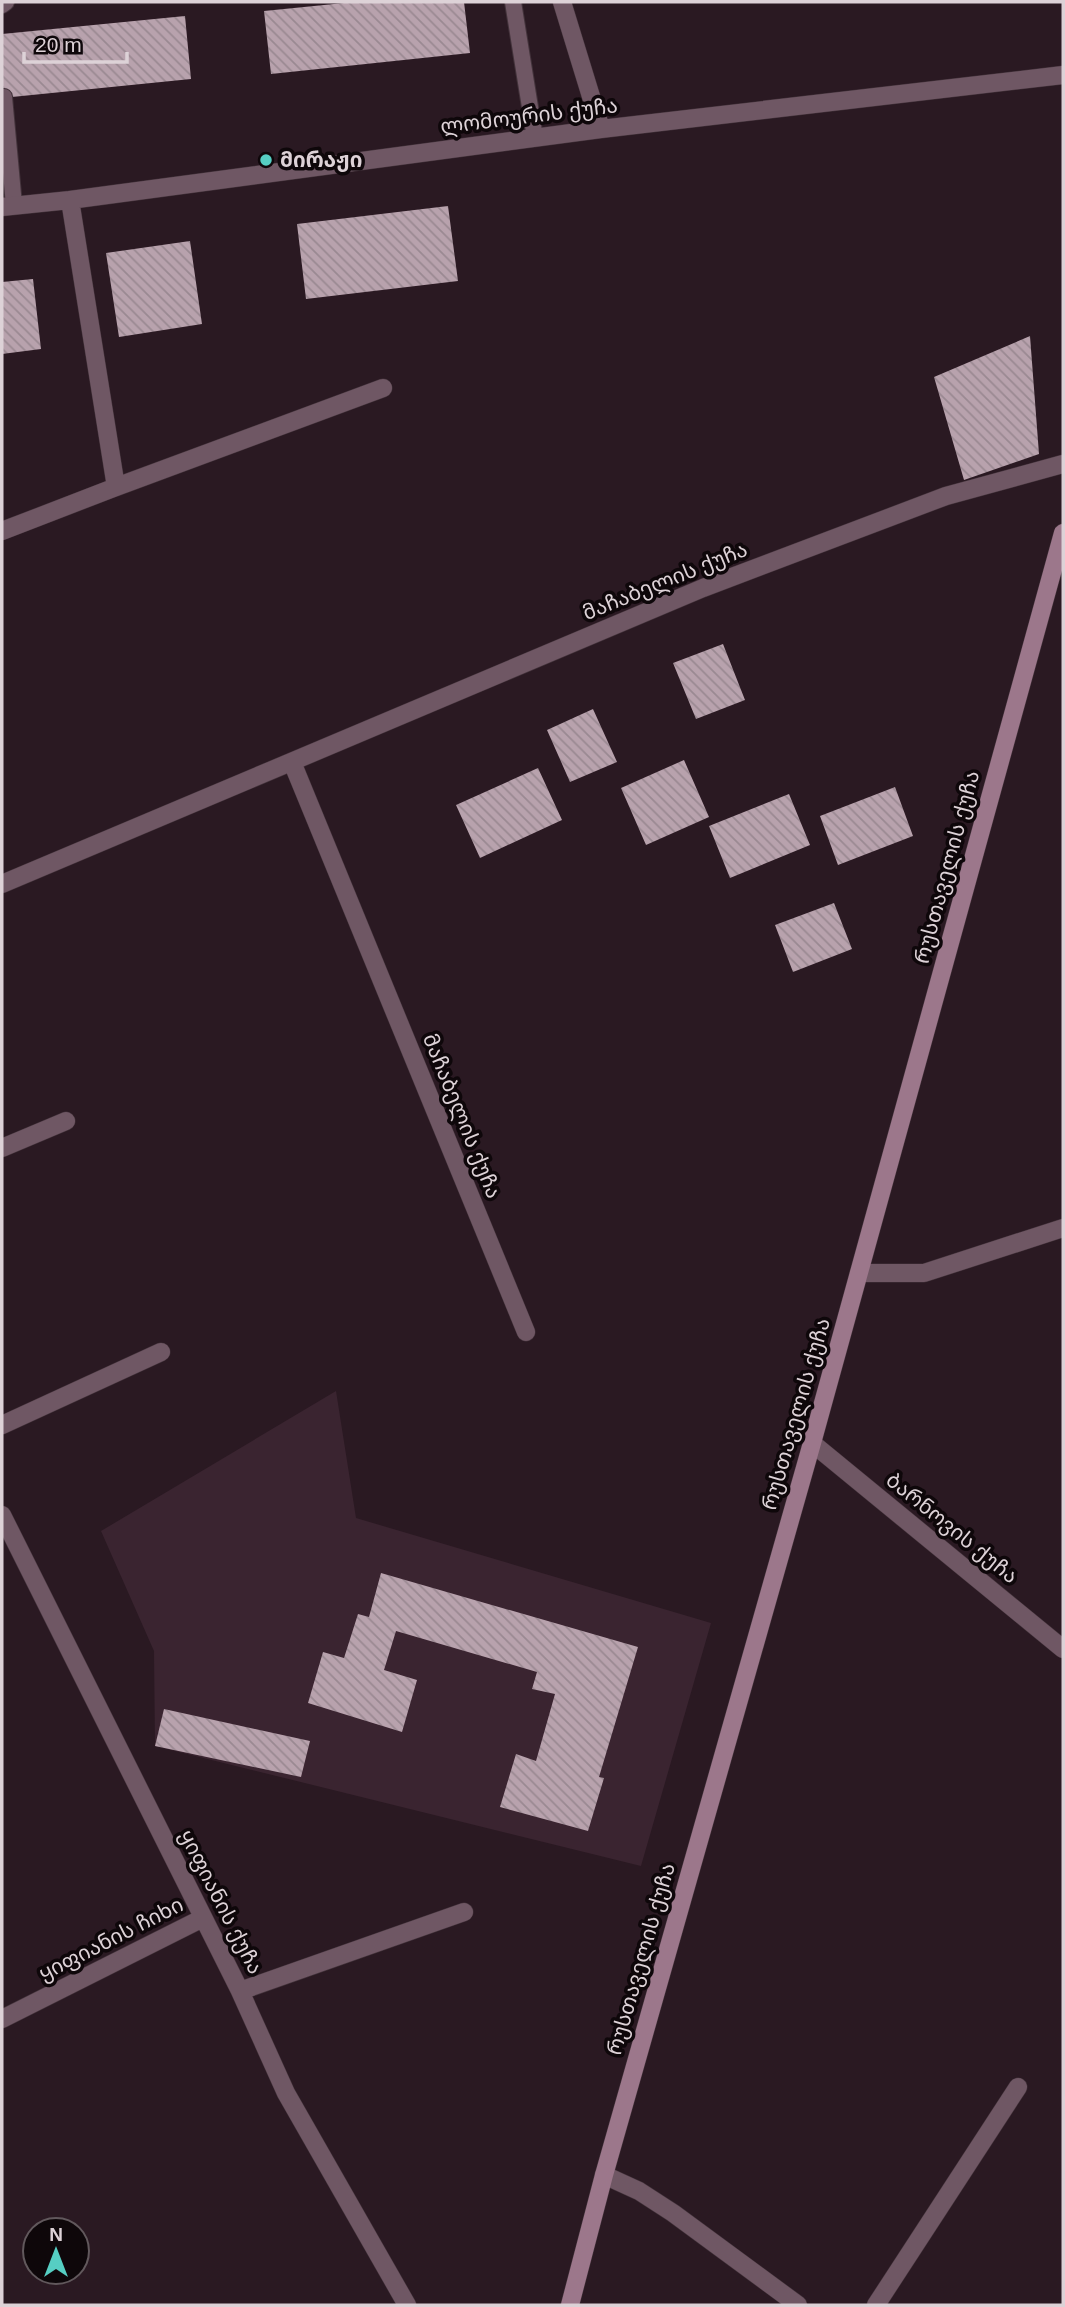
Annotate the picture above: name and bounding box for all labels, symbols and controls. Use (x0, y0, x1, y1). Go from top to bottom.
scale bar (24, 21, 128, 65)
text: 20 m (35, 33, 82, 56)
street label: ლომოურის ქუჩა (439, 93, 619, 140)
place label: მირაჟი (280, 148, 362, 172)
marker: მირაჟი (258, 152, 274, 168)
street label: მაჩაბელის ქუჩა (579, 537, 751, 626)
street label: რუსთაველის ქუჩა (910, 768, 985, 966)
street label: მაჩაბელის ქუჩა (417, 1030, 506, 1202)
street label: რუსთაველის ქუჩა (757, 1315, 836, 1513)
street label: ბარნოვის ქუჩა (881, 1468, 1023, 1588)
street label: ყიფიანის ქუჩა (174, 1826, 268, 1978)
street label: რუსთაველის ქუჩა (602, 1860, 681, 2058)
street label: ყიფიანის ჩიხი (35, 1892, 187, 1986)
north arrow (21, 2216, 91, 2286)
text: N (49, 2224, 63, 2245)

